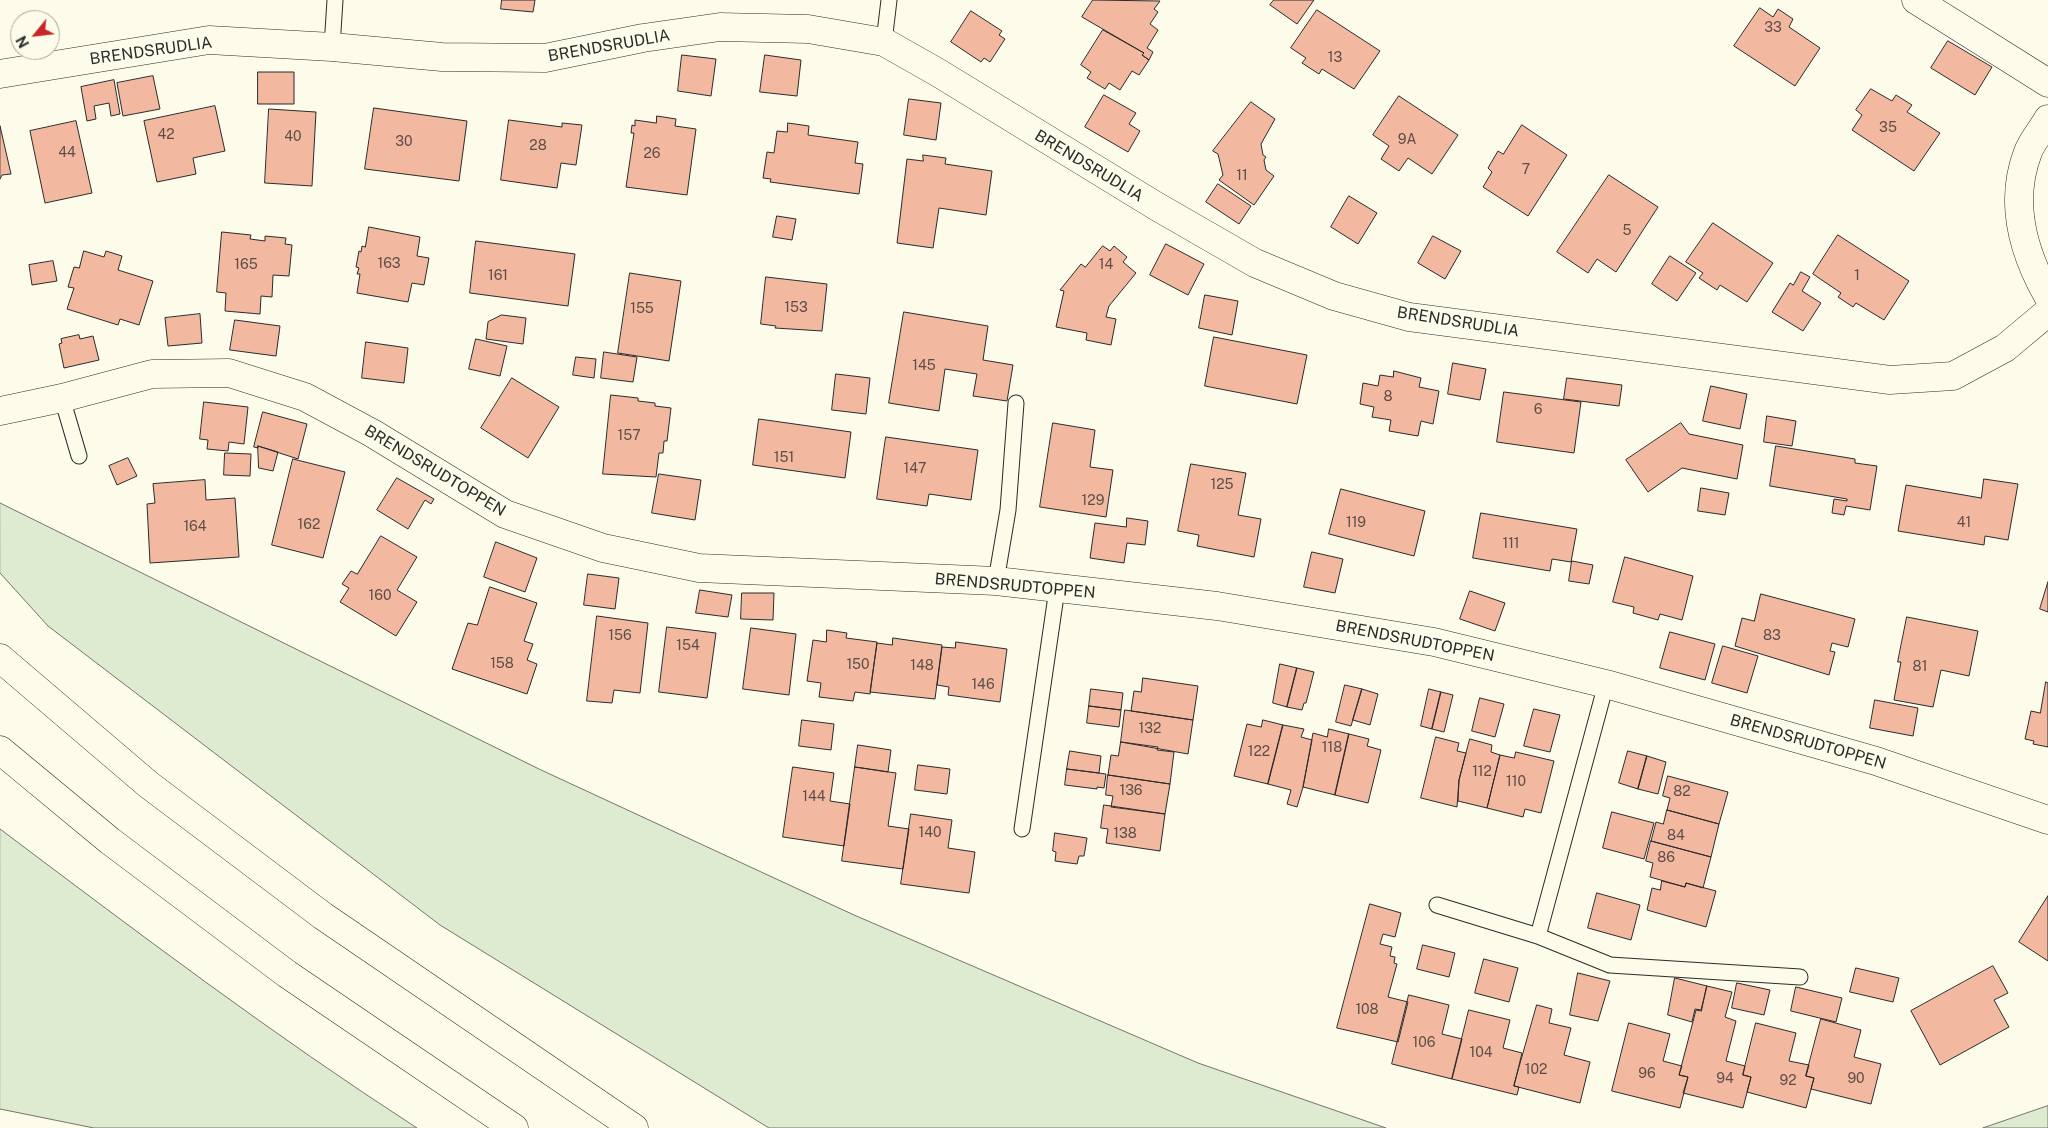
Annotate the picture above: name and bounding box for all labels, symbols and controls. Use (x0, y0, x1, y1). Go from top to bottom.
north arrow (10, 10, 60, 60)
house number: 33 (1764, 20, 1782, 36)
street label: BRENDSRUDLIA (547, 26, 671, 66)
text: N (13, 33, 32, 50)
street label: BRENDSRUDLIA (89, 33, 213, 69)
house number: 13 (1328, 50, 1342, 66)
house number: 35 (1879, 120, 1897, 136)
street label: BRENDSRUDLIA (1031, 126, 1147, 206)
house number: 42 (157, 127, 175, 143)
house number: 40 (284, 129, 302, 145)
house number: 9A (1398, 132, 1416, 148)
house number: 30 (395, 134, 413, 150)
house number: 28 (529, 138, 547, 154)
house number: 44 (58, 145, 76, 161)
house number: 26 (643, 146, 661, 162)
house number: 7 (1522, 162, 1530, 178)
house number: 11 (1236, 168, 1248, 184)
house number: 5 (1623, 223, 1631, 239)
house number: 163 (377, 256, 401, 272)
house number: 165 (234, 257, 258, 273)
house number: 14 (1099, 257, 1113, 273)
house number: 161 (488, 268, 508, 284)
house number: 1 (1854, 268, 1860, 284)
house number: 153 (784, 300, 808, 316)
house number: 155 (630, 301, 654, 317)
street label: BRENDSRUDLIA (1396, 303, 1520, 341)
house number: 145 (912, 358, 936, 374)
house number: 8 (1383, 389, 1393, 405)
house number: 6 (1534, 402, 1542, 418)
street label: BRENDSRUDTOPPEN (361, 421, 509, 521)
house number: 157 (617, 428, 641, 444)
house number: 151 (774, 450, 794, 466)
house number: 147 (904, 461, 926, 477)
house number: 125 (1210, 477, 1234, 493)
house number: 129 (1082, 493, 1104, 509)
house number: 119 (1346, 515, 1366, 531)
house number: 41 (1957, 515, 1971, 531)
house number: 162 (298, 517, 320, 533)
house number: 164 (183, 519, 207, 535)
house number: 111 (1502, 536, 1520, 552)
street label: BRENDSRUDTOPPEN (934, 569, 1096, 603)
house number: 160 (369, 588, 391, 604)
street label: BRENDSRUDTOPPEN (1334, 616, 1496, 666)
house number: 156 (608, 628, 632, 644)
house number: 83 (1763, 628, 1781, 644)
house number: 154 (676, 638, 700, 654)
house number: 158 (490, 656, 514, 672)
house number: 150 (846, 657, 870, 673)
house number: 148 (910, 658, 934, 674)
house number: 81 (1913, 659, 1927, 675)
house number: 146 (971, 677, 995, 693)
street label: BRENDSRUDTOPPEN (1728, 711, 1888, 773)
house number: 132 (1139, 721, 1161, 737)
house number: 118 (1322, 740, 1342, 756)
house number: 122 (1248, 744, 1270, 760)
house number: 112 (1472, 764, 1492, 780)
house number: 110 (1506, 774, 1526, 790)
house number: 136 (1119, 783, 1143, 799)
house number: 82 (1673, 784, 1691, 800)
house number: 144 (802, 789, 826, 805)
house number: 140 (918, 825, 942, 841)
house number: 138 (1113, 826, 1137, 842)
house number: 84 (1667, 828, 1685, 844)
house number: 86 (1657, 850, 1675, 866)
house number: 108 (1355, 1002, 1379, 1018)
house number: 106 (1413, 1035, 1435, 1051)
house number: 104 (1469, 1045, 1493, 1061)
house number: 102 (1525, 1062, 1547, 1078)
house number: 96 (1638, 1066, 1656, 1082)
house number: 94 (1716, 1071, 1734, 1087)
house number: 90 (1847, 1071, 1865, 1087)
house number: 92 (1779, 1073, 1797, 1089)

